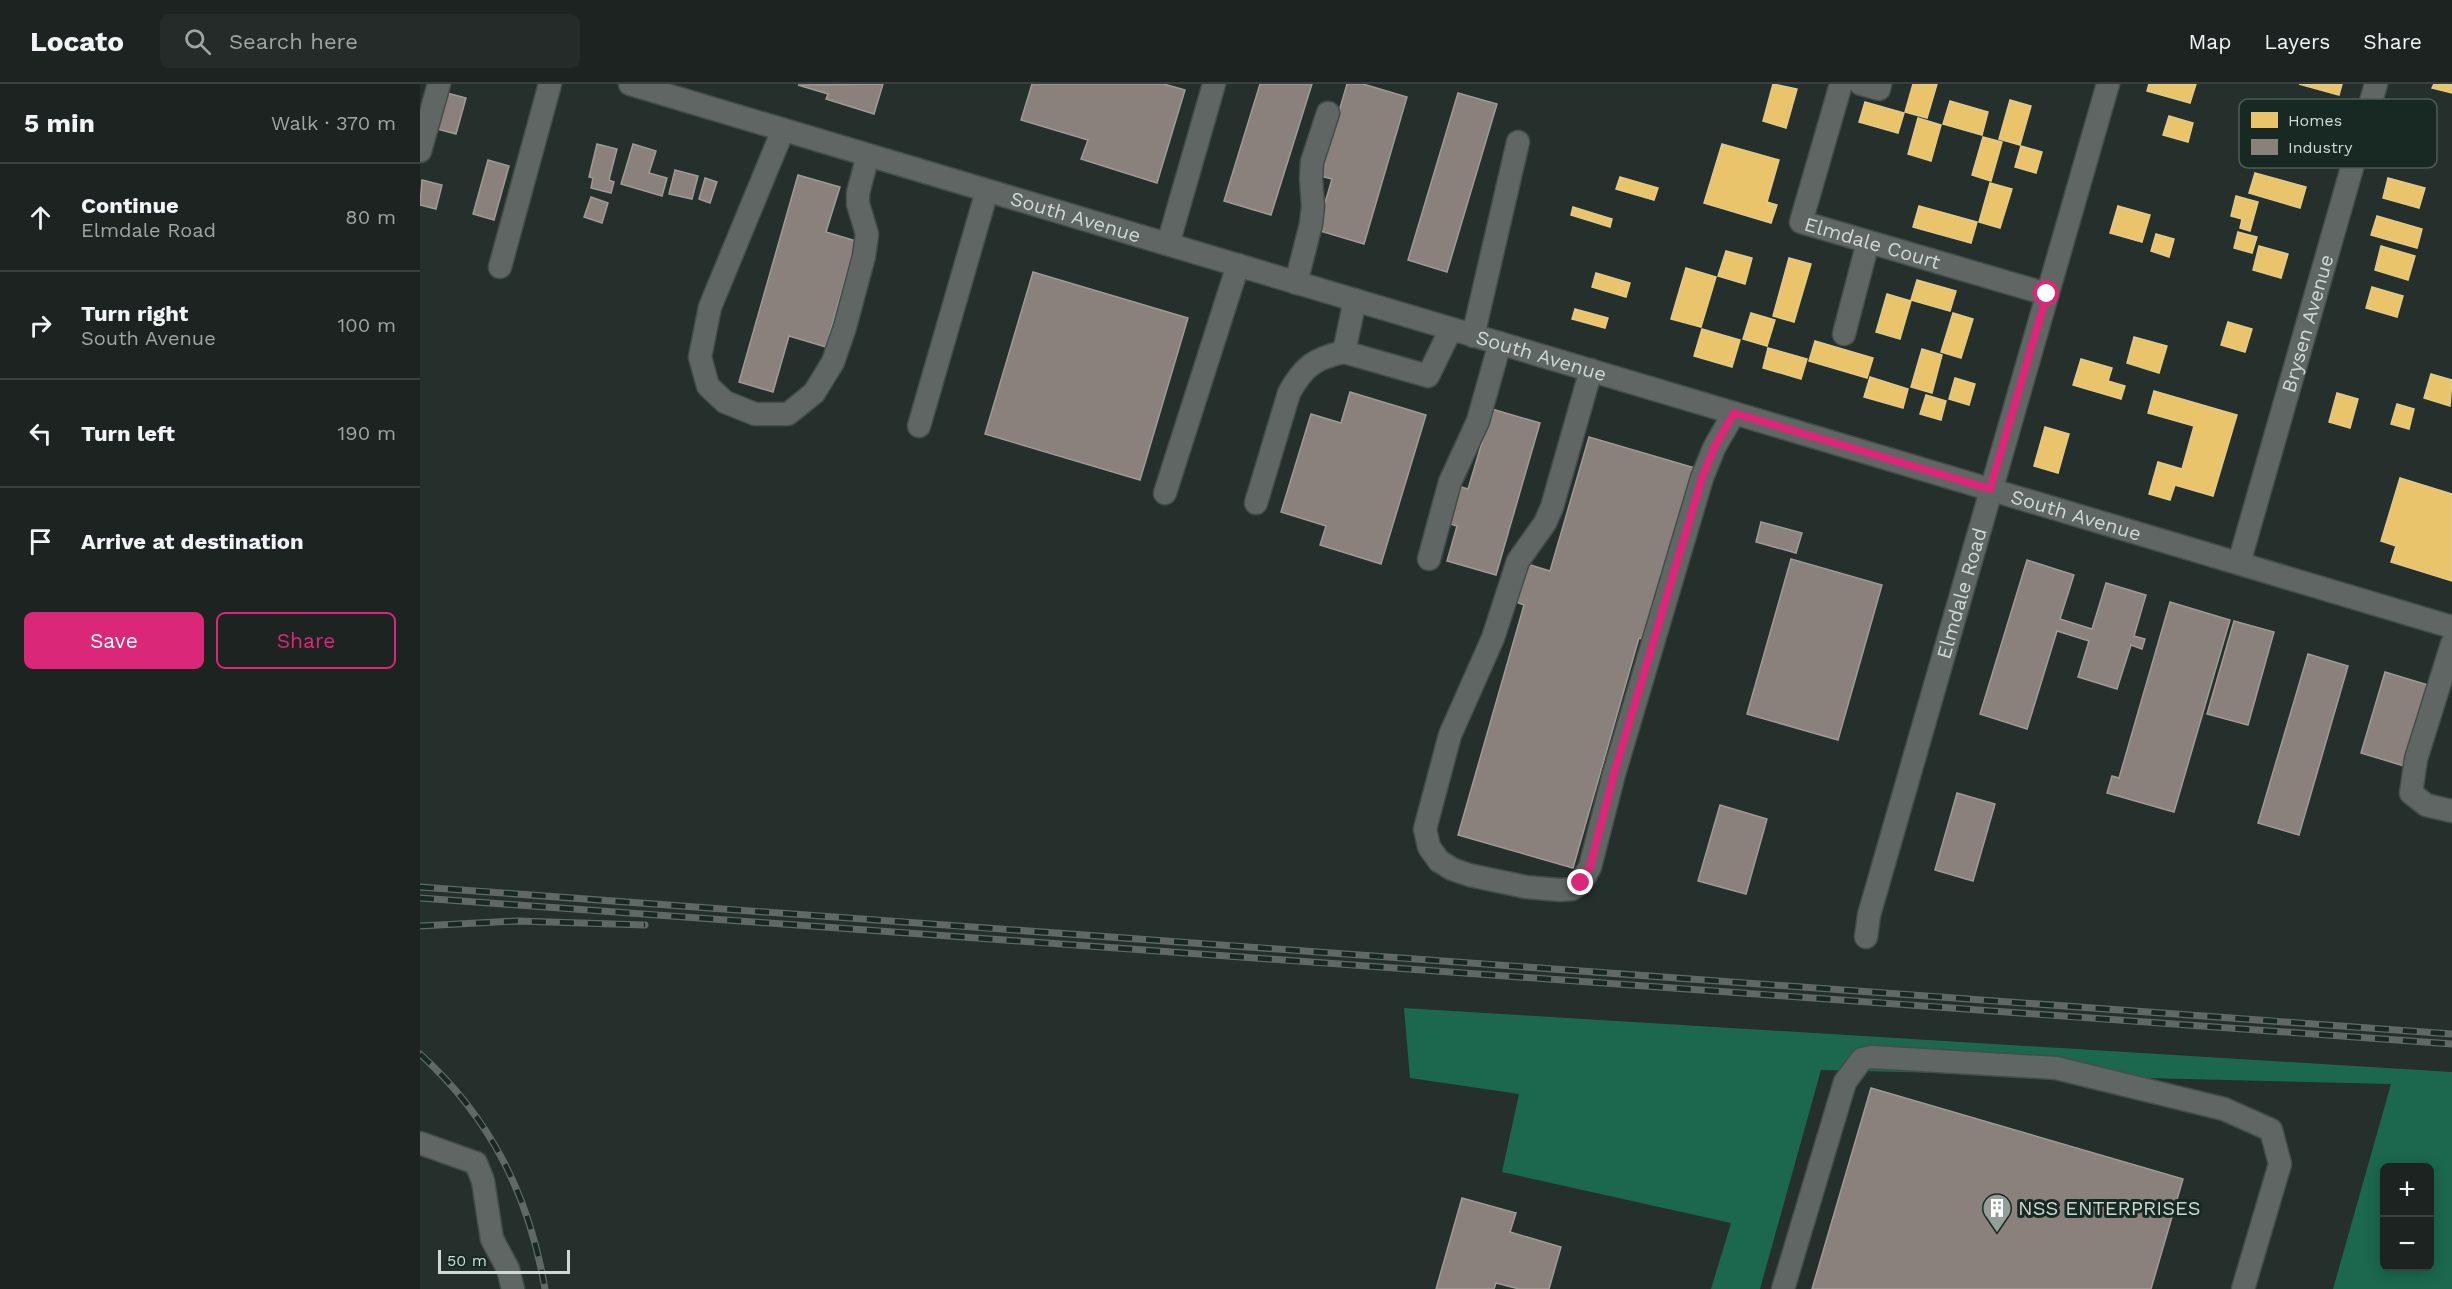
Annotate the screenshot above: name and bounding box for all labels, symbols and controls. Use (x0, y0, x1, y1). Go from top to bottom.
search box (160, 14, 580, 68)
text: Locato (30, 25, 124, 58)
icon: search (181, 25, 214, 58)
text: Search here (229, 29, 358, 54)
text: Map (2188, 29, 2231, 54)
text: Layers (2264, 29, 2330, 54)
text: Share (2363, 29, 2422, 54)
legend (2239, 99, 2437, 168)
text: 5 min (24, 108, 95, 138)
text: Walk · 370 m (271, 111, 396, 135)
text: Homes (2288, 111, 2342, 130)
text: Industry (2288, 138, 2353, 157)
street label: South Avenue (1008, 186, 1144, 248)
text: Continue (81, 193, 179, 218)
icon: ahead (24, 201, 57, 234)
text: 80 m (345, 205, 396, 229)
street label: Elmdale Court (1802, 212, 1944, 274)
text: Elmdale Road (81, 218, 216, 242)
street label: Brysen Avenue (2276, 252, 2339, 395)
route start (2033, 280, 2059, 306)
text: Turn right (81, 301, 188, 326)
icon: right (24, 309, 57, 342)
text: 100 m (337, 313, 396, 337)
street label: South Avenue (1473, 325, 1609, 386)
text: South Avenue (81, 326, 216, 350)
icon: left (24, 417, 57, 450)
text: Turn left (81, 421, 175, 446)
text: 190 m (338, 421, 396, 445)
street label: South Avenue (2008, 484, 2144, 546)
icon: arrive (24, 525, 57, 558)
street label: Elmdale Road (1931, 525, 1992, 662)
text: Arrive at destination (81, 529, 304, 554)
button: Save (24, 612, 204, 669)
button: Share (216, 612, 396, 669)
route end (1567, 869, 1593, 895)
map controls (2380, 1163, 2434, 1271)
button: + (2380, 1163, 2434, 1217)
building icon: NSS ENTERPRISES (1981, 1192, 2013, 1234)
place label: NSS ENTERPRISES (2018, 1196, 2201, 1220)
button: − (2380, 1217, 2434, 1271)
scale bar (438, 1247, 570, 1274)
text: 50 m (447, 1251, 487, 1270)

